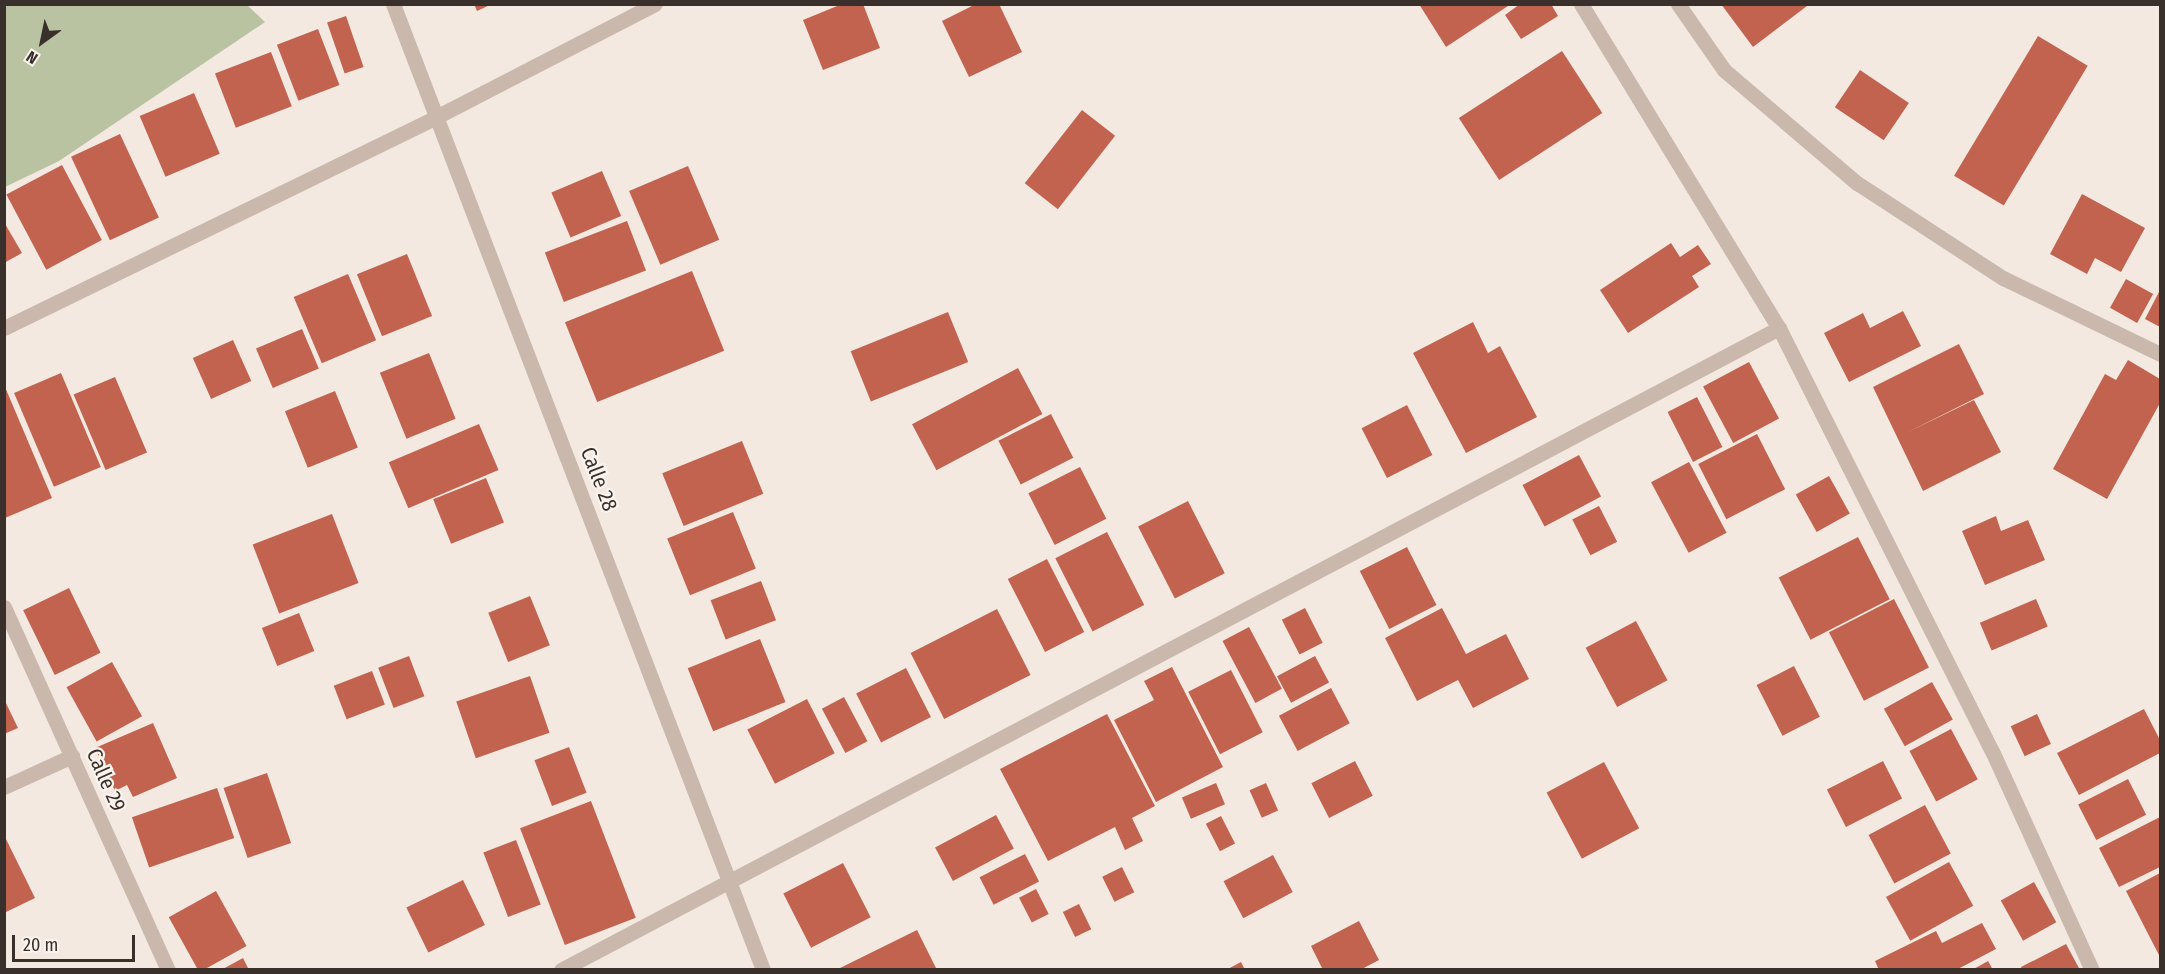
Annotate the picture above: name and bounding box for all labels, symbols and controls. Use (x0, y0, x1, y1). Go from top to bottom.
north arrow (12, 12, 72, 72)
text: N (23, 47, 41, 68)
street label: Calle 28 (575, 443, 623, 515)
street label: Calle 29 (81, 745, 131, 815)
scale bar (15, 923, 138, 961)
text: 20 m (23, 934, 58, 956)

